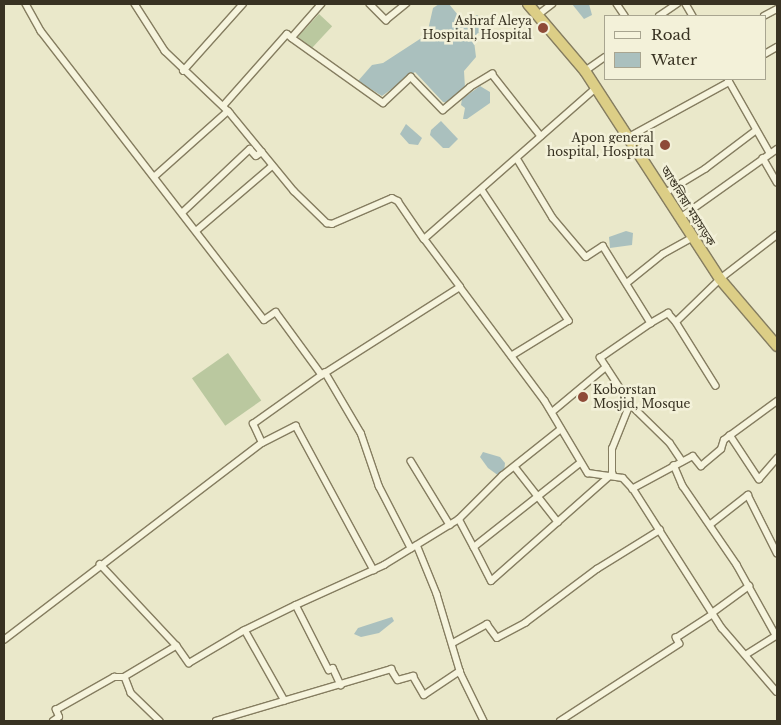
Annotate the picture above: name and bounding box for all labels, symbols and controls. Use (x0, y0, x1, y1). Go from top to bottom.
place label: Ashraf Aleya Hospital, Hospital (422, 14, 532, 42)
legend (604, 15, 766, 80)
marker: Ashraf Aleya Hospital, Hospital (536, 21, 550, 35)
text: Road (651, 25, 691, 44)
text: Water (651, 50, 697, 69)
place label: Apon general hospital, Hospital (547, 131, 654, 159)
marker: Apon general hospital, Hospital (658, 138, 672, 152)
street label: আশুলিয়া মহাসড়ক (658, 163, 718, 249)
place label: Koborstan Mosjid, Mosque (593, 383, 690, 411)
marker: Koborstan Mosjid, Mosque (577, 391, 589, 403)

